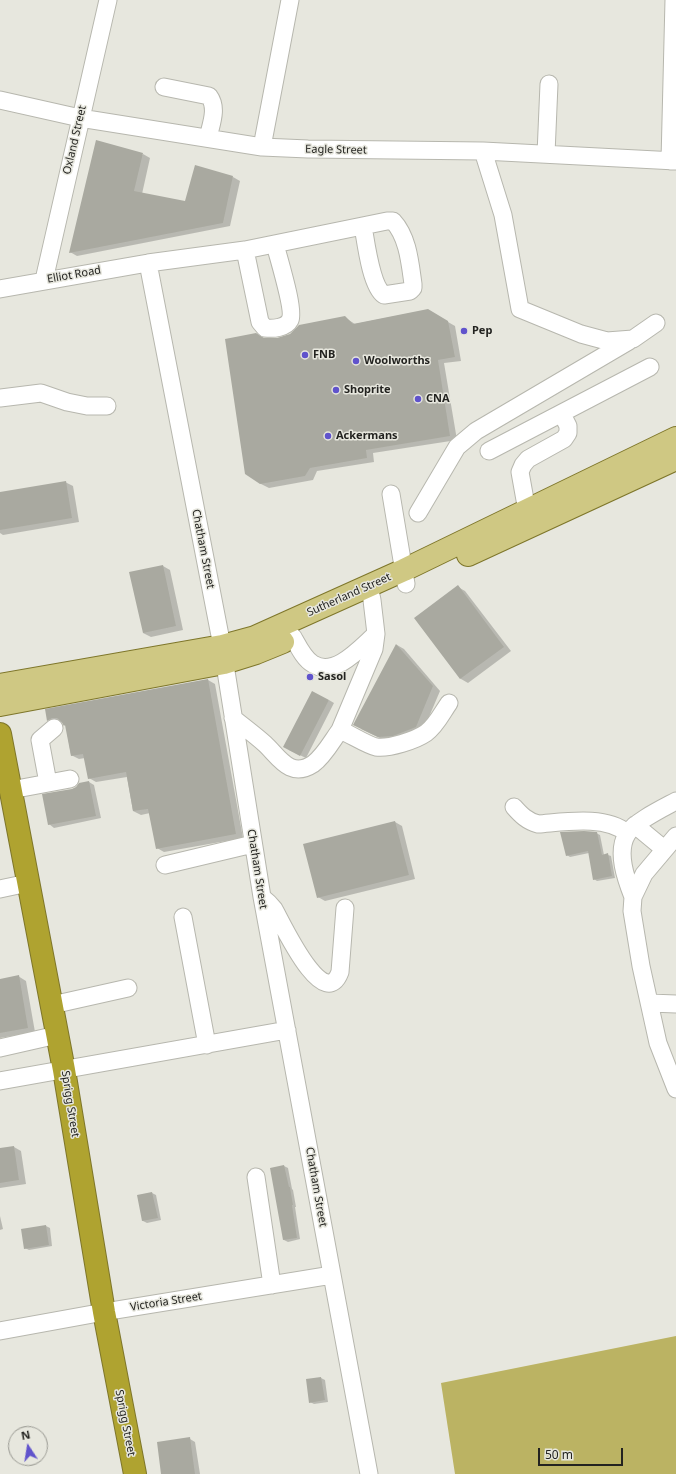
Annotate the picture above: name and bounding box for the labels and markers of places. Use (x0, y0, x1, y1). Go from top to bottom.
place label: Pep (472, 324, 492, 338)
marker: Pep (459, 326, 469, 336)
place label: FNB (313, 348, 335, 362)
marker: FNB (300, 350, 310, 360)
place label: Woolworths (364, 354, 430, 368)
marker: Woolworths (351, 356, 361, 366)
place label: Shoprite (344, 383, 391, 397)
marker: Shoprite (331, 385, 341, 395)
place label: CNA (426, 392, 450, 406)
marker: CNA (413, 394, 423, 404)
place label: Ackermans (336, 429, 398, 443)
marker: Ackermans (323, 431, 333, 441)
place label: Sasol (318, 670, 346, 684)
marker: Sasol (305, 672, 315, 682)

